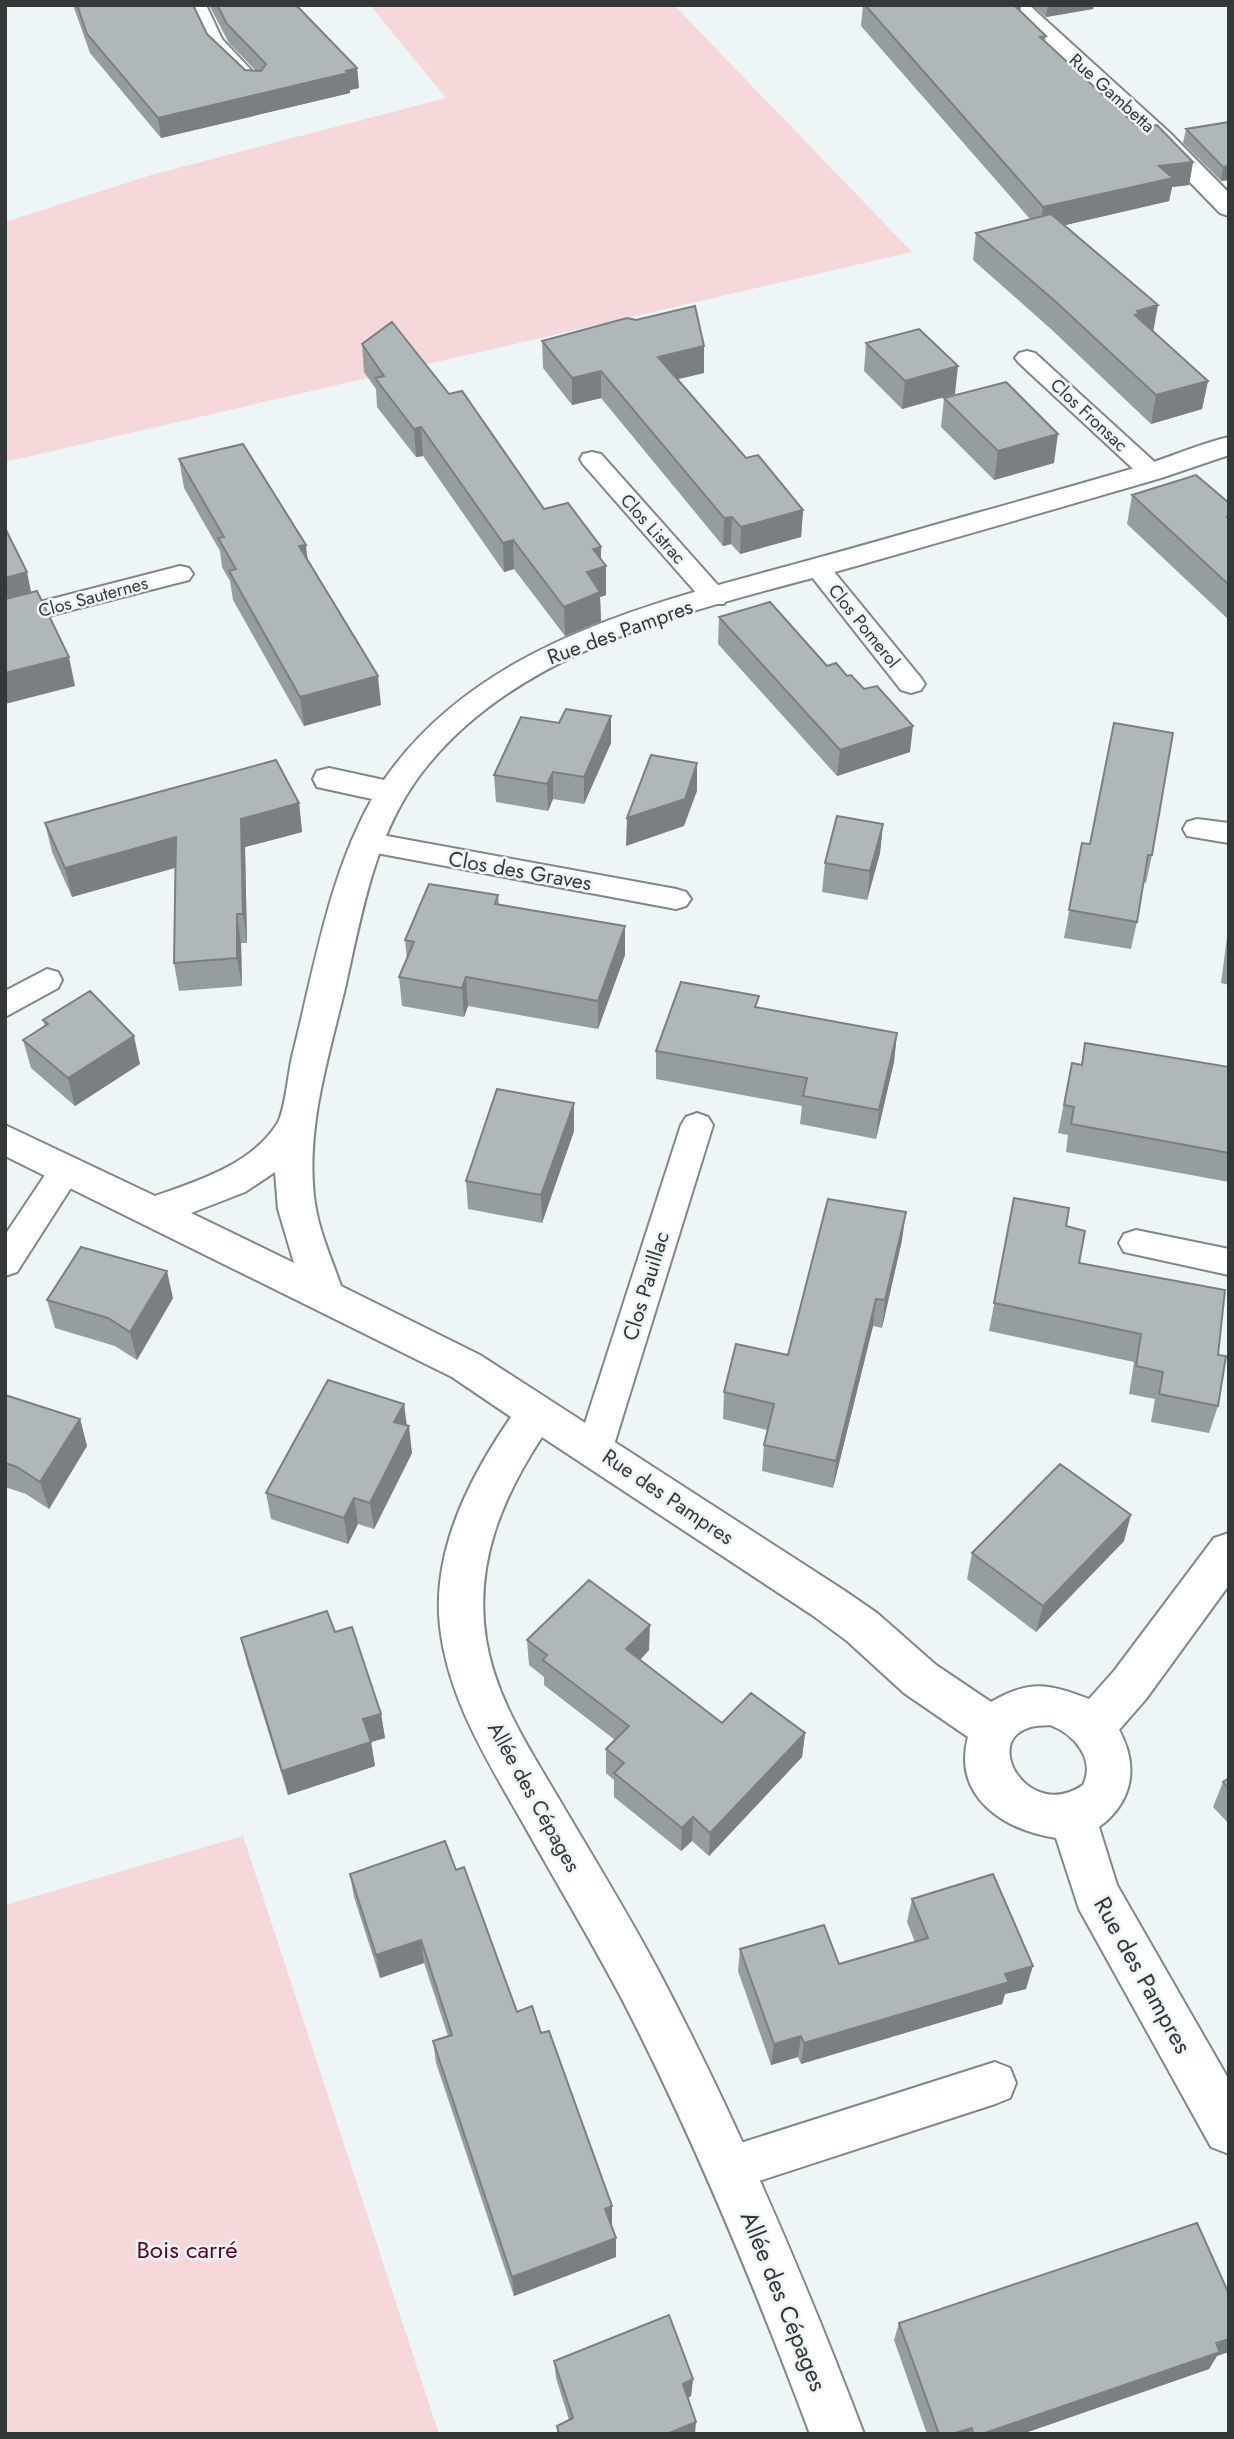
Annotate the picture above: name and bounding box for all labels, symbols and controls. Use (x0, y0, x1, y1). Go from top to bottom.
street label: Rue Gambetta (1063, 47, 1161, 139)
street label: Clos Fronsac (1045, 372, 1133, 458)
street label: Clos Listrac (614, 488, 692, 570)
street label: Clos Sauternes (35, 570, 151, 624)
street label: Clos Pomerol (822, 578, 906, 674)
street label: Rue des Pampres (543, 592, 697, 672)
street label: Clos des Graves (446, 844, 594, 898)
street label: Clos Pauillac (615, 1228, 677, 1344)
street label: Rue des Pampres (596, 1442, 740, 1552)
street label: Allée des Cépages (480, 1716, 588, 1878)
street label: Rue des Pampres (1085, 1890, 1201, 2060)
street label: Allée des Cépages (732, 2206, 836, 2396)
park label: Bois carré (136, 2232, 238, 2267)

